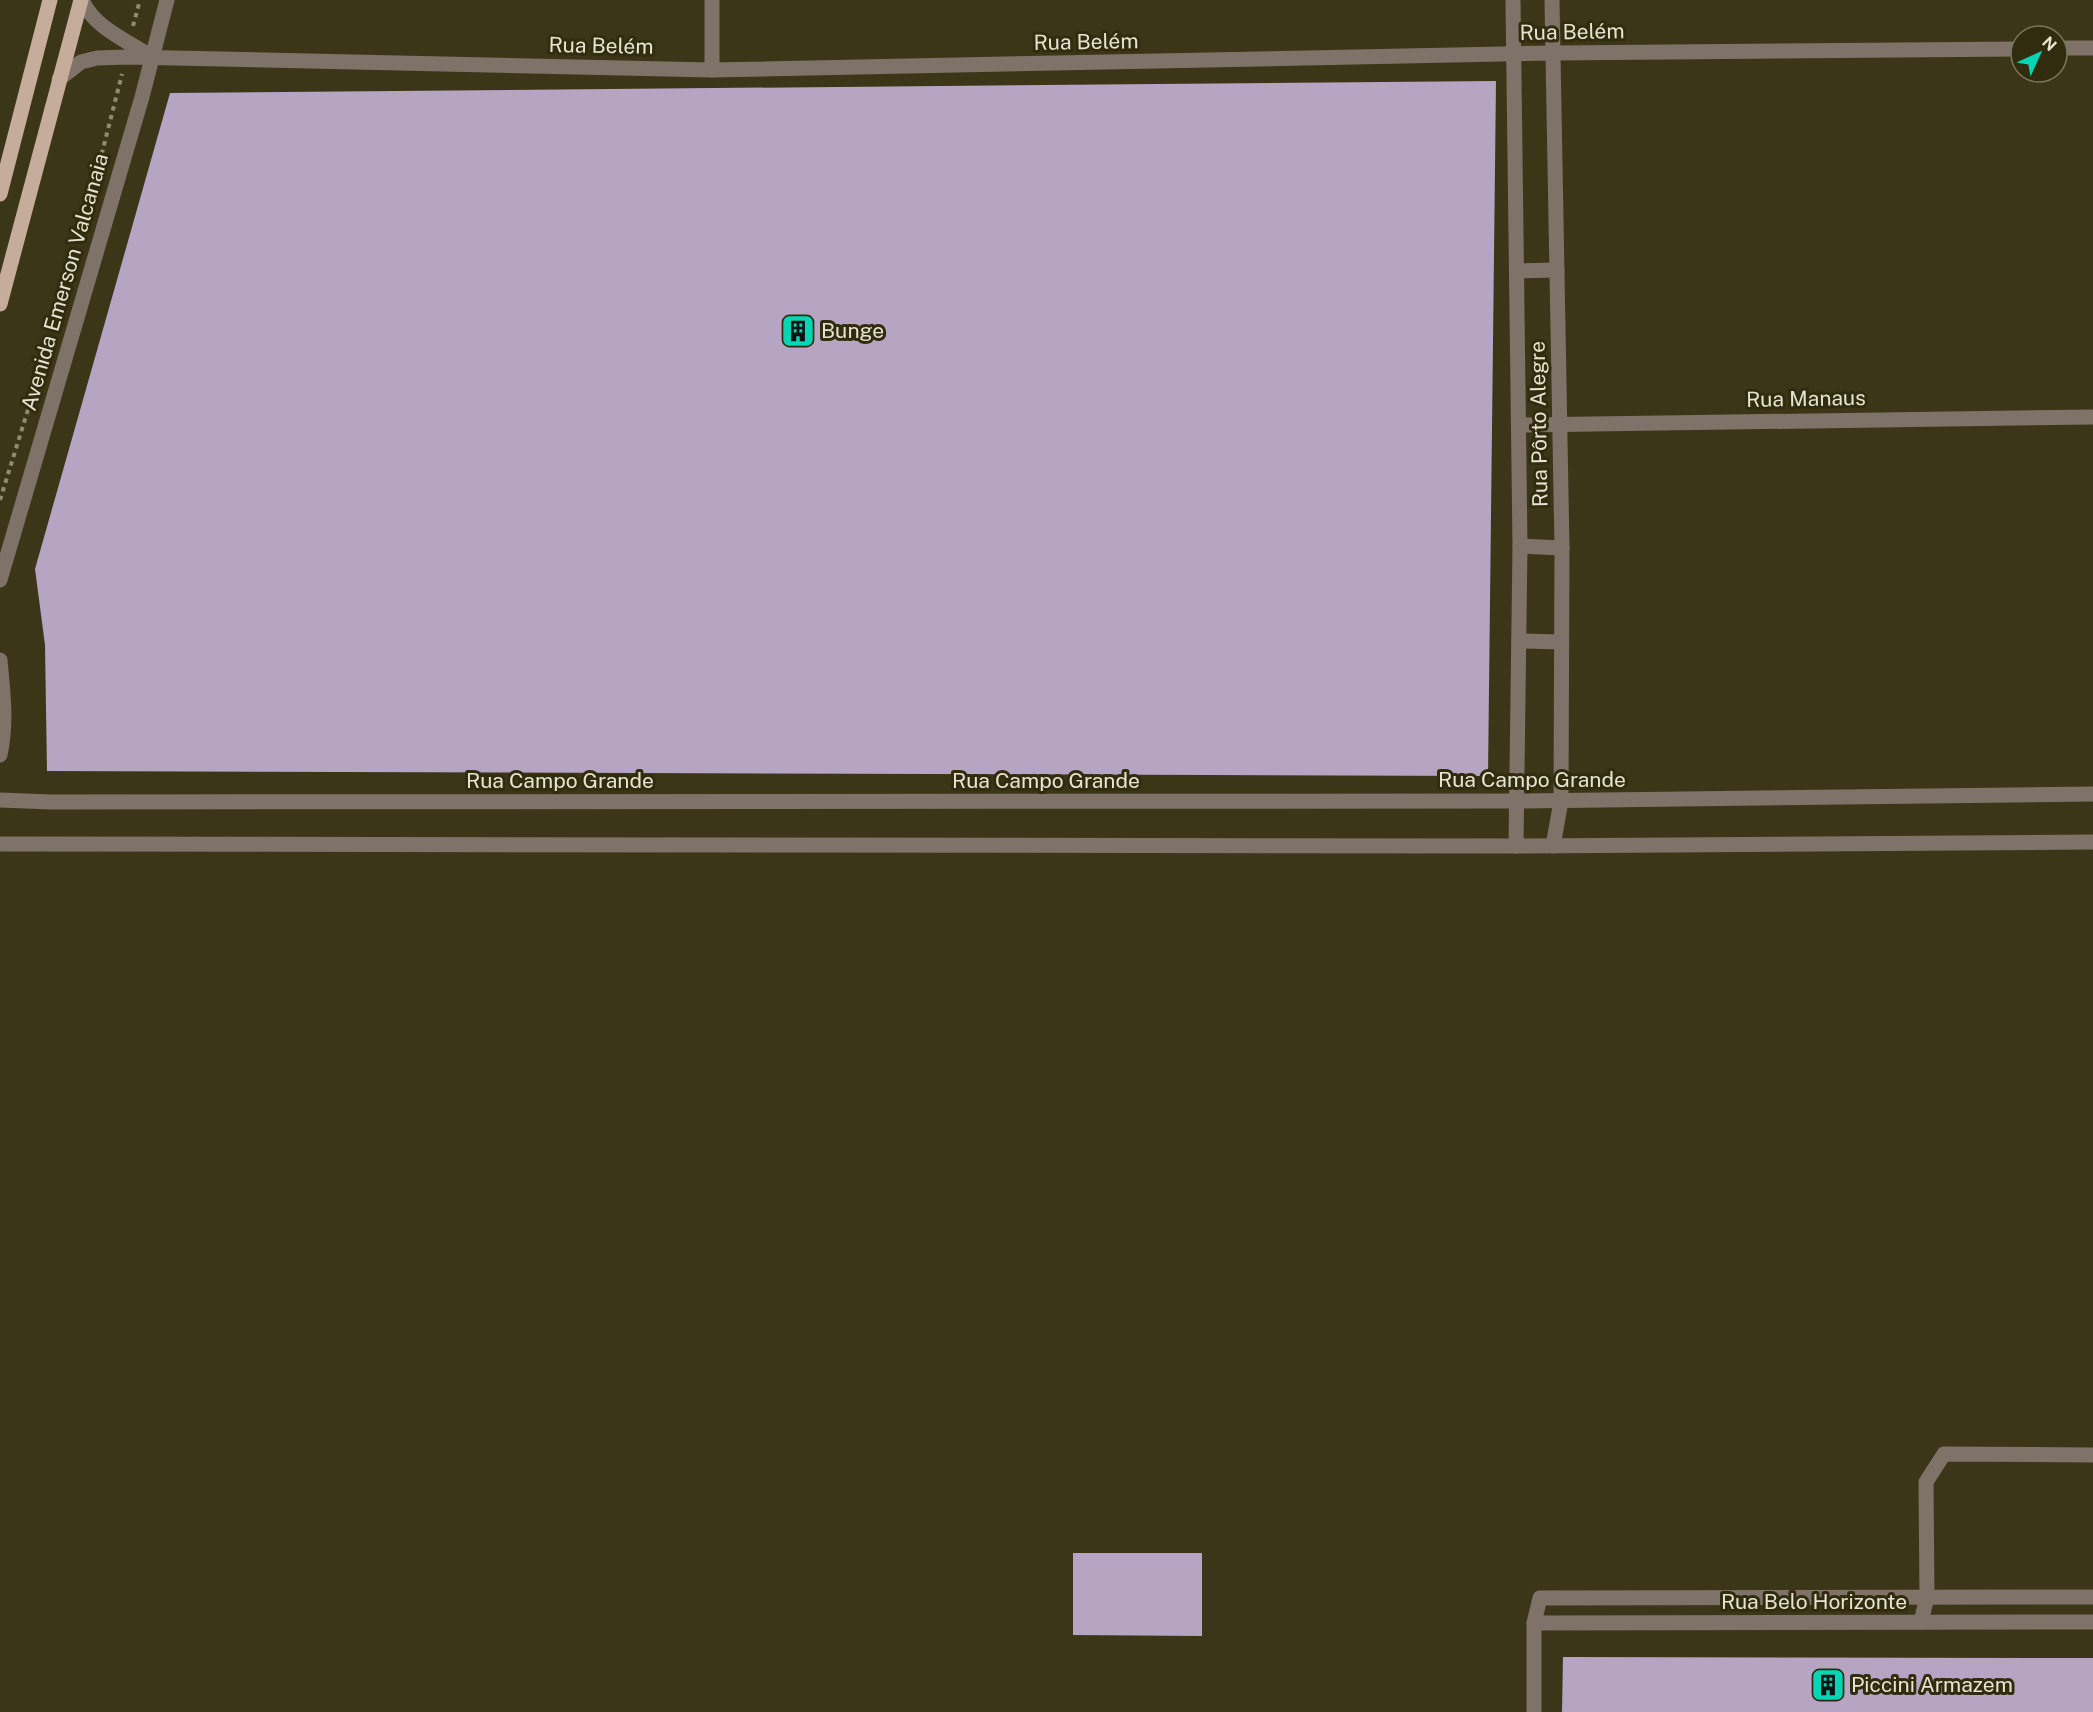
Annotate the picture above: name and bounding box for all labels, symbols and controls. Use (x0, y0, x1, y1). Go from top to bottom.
street label: Rua Belém (1519, 18, 1625, 45)
north arrow (2009, 24, 2069, 84)
street label: Rua Belém (1033, 28, 1139, 55)
street label: Rua Belém (548, 32, 654, 59)
text: N (2038, 33, 2060, 55)
street label: Avenida Emerson Valcanaia (16, 150, 113, 414)
building icon: Bunge (780, 313, 816, 349)
place label: Bunge (821, 318, 884, 343)
street label: Rua Pôrto Alegre (1525, 341, 1552, 507)
street label: Rua Manaus (1746, 385, 1866, 412)
street label: Rua Campo Grande (1438, 767, 1626, 792)
street label: Rua Campo Grande (466, 768, 654, 793)
street label: Rua Campo Grande (952, 768, 1140, 793)
street label: Rua Belo Horizonte (1721, 1589, 1907, 1614)
building icon: Piccini Armazem (1810, 1667, 1846, 1703)
place label: Piccini Armazem (1851, 1672, 2013, 1697)

